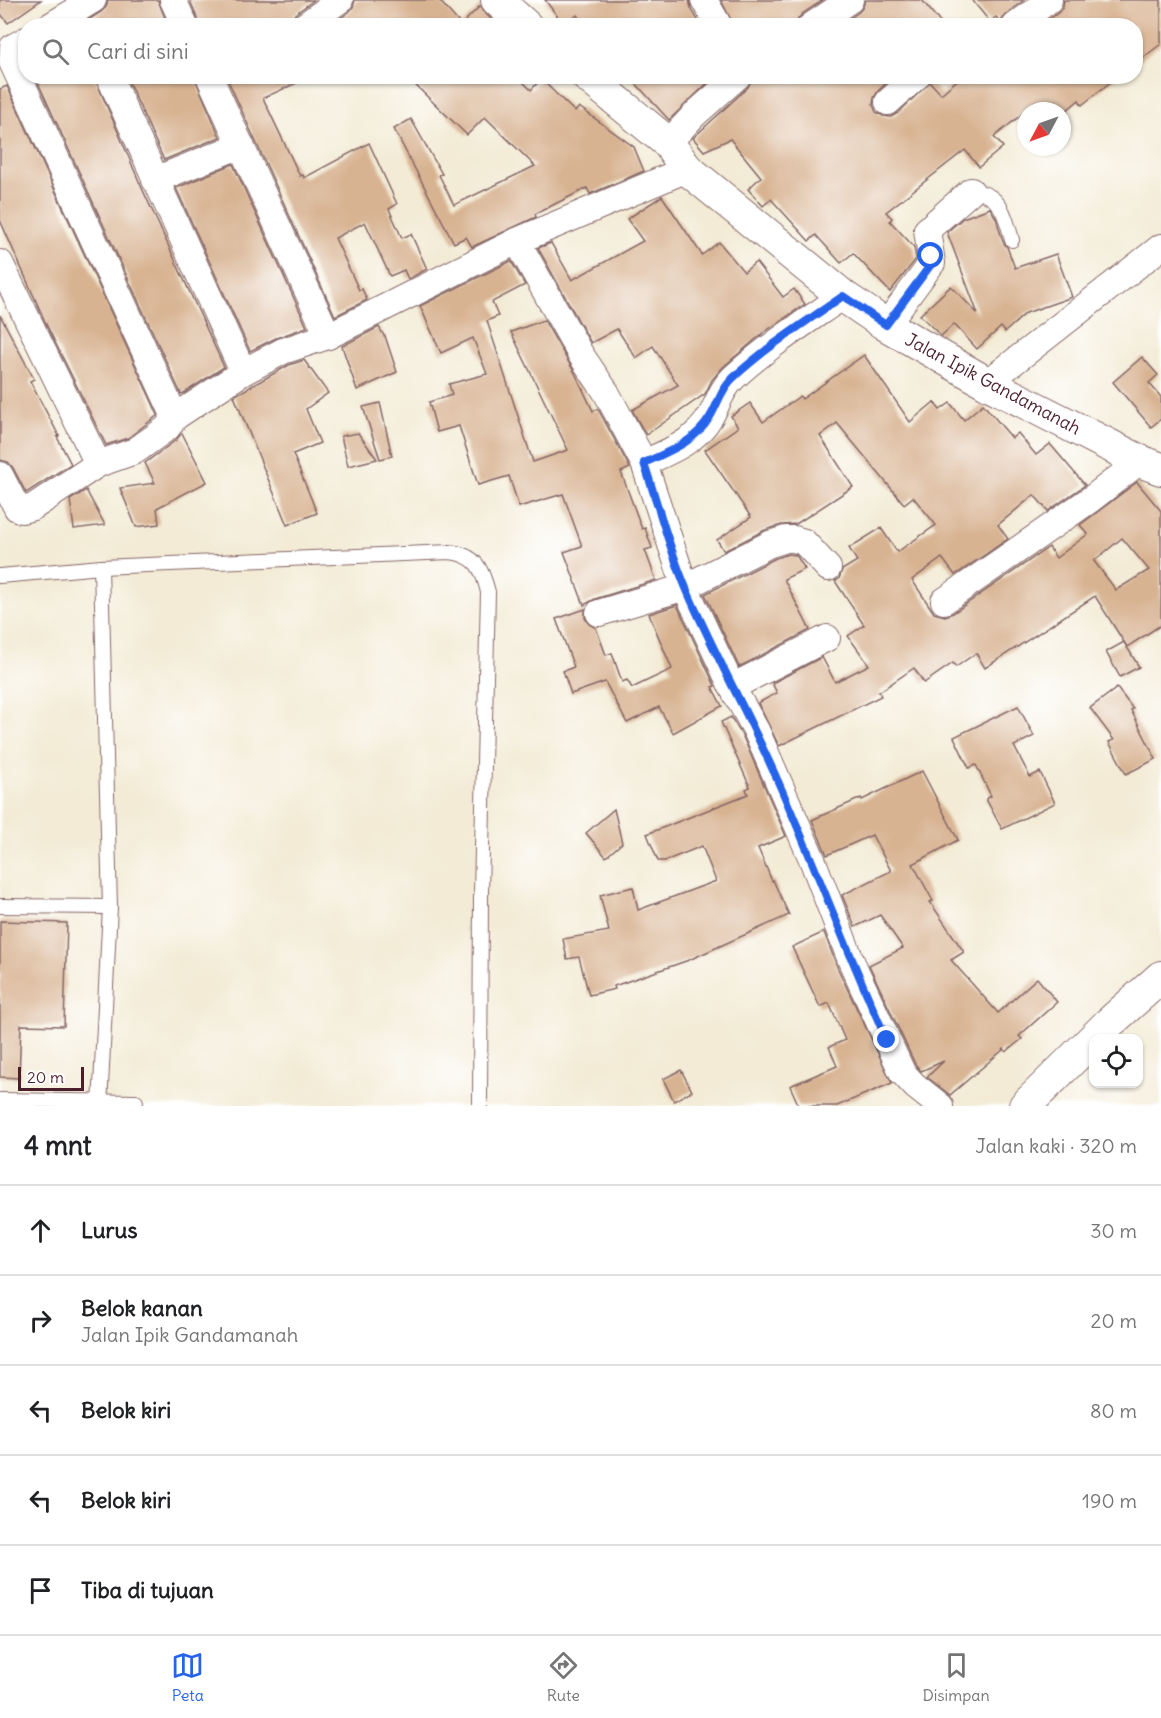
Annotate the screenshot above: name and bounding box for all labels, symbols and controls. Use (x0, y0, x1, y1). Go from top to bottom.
search box (18, 18, 1143, 84)
icon: search (39, 35, 72, 68)
text: Cari di sini (87, 37, 189, 65)
north arrow (1017, 102, 1071, 156)
route start (917, 242, 943, 268)
street label: Jalan Ipik Gandamanah (901, 327, 1085, 440)
route end (873, 1026, 899, 1052)
map controls (1089, 1034, 1143, 1088)
button: locate (1089, 1034, 1143, 1088)
scale bar (18, 1064, 84, 1092)
text: 20 m (27, 1067, 64, 1087)
text: 4 mnt (24, 1129, 92, 1162)
text: Jalan kaki · 320 m (975, 1133, 1137, 1158)
icon: ahead (24, 1214, 57, 1247)
text: Lurus (81, 1216, 137, 1244)
text: 30 m (1090, 1218, 1137, 1243)
text: Belok kanan (81, 1294, 203, 1322)
icon: right (24, 1304, 57, 1337)
text: 20 m (1091, 1308, 1137, 1333)
text: Jalan Ipik Gandamanah (81, 1322, 298, 1347)
icon: left (24, 1394, 57, 1427)
text: Belok kiri (81, 1396, 171, 1424)
text: 80 m (1090, 1398, 1137, 1423)
icon: left (24, 1484, 57, 1517)
text: Belok kiri (81, 1486, 171, 1514)
text: 190 m (1082, 1488, 1137, 1513)
icon: arrive (24, 1574, 57, 1607)
text: Tiba di tujuan (81, 1576, 214, 1604)
tab: Peta (171, 1649, 204, 1705)
tab: Rute (547, 1649, 580, 1705)
tab: Disimpan (922, 1649, 990, 1705)

